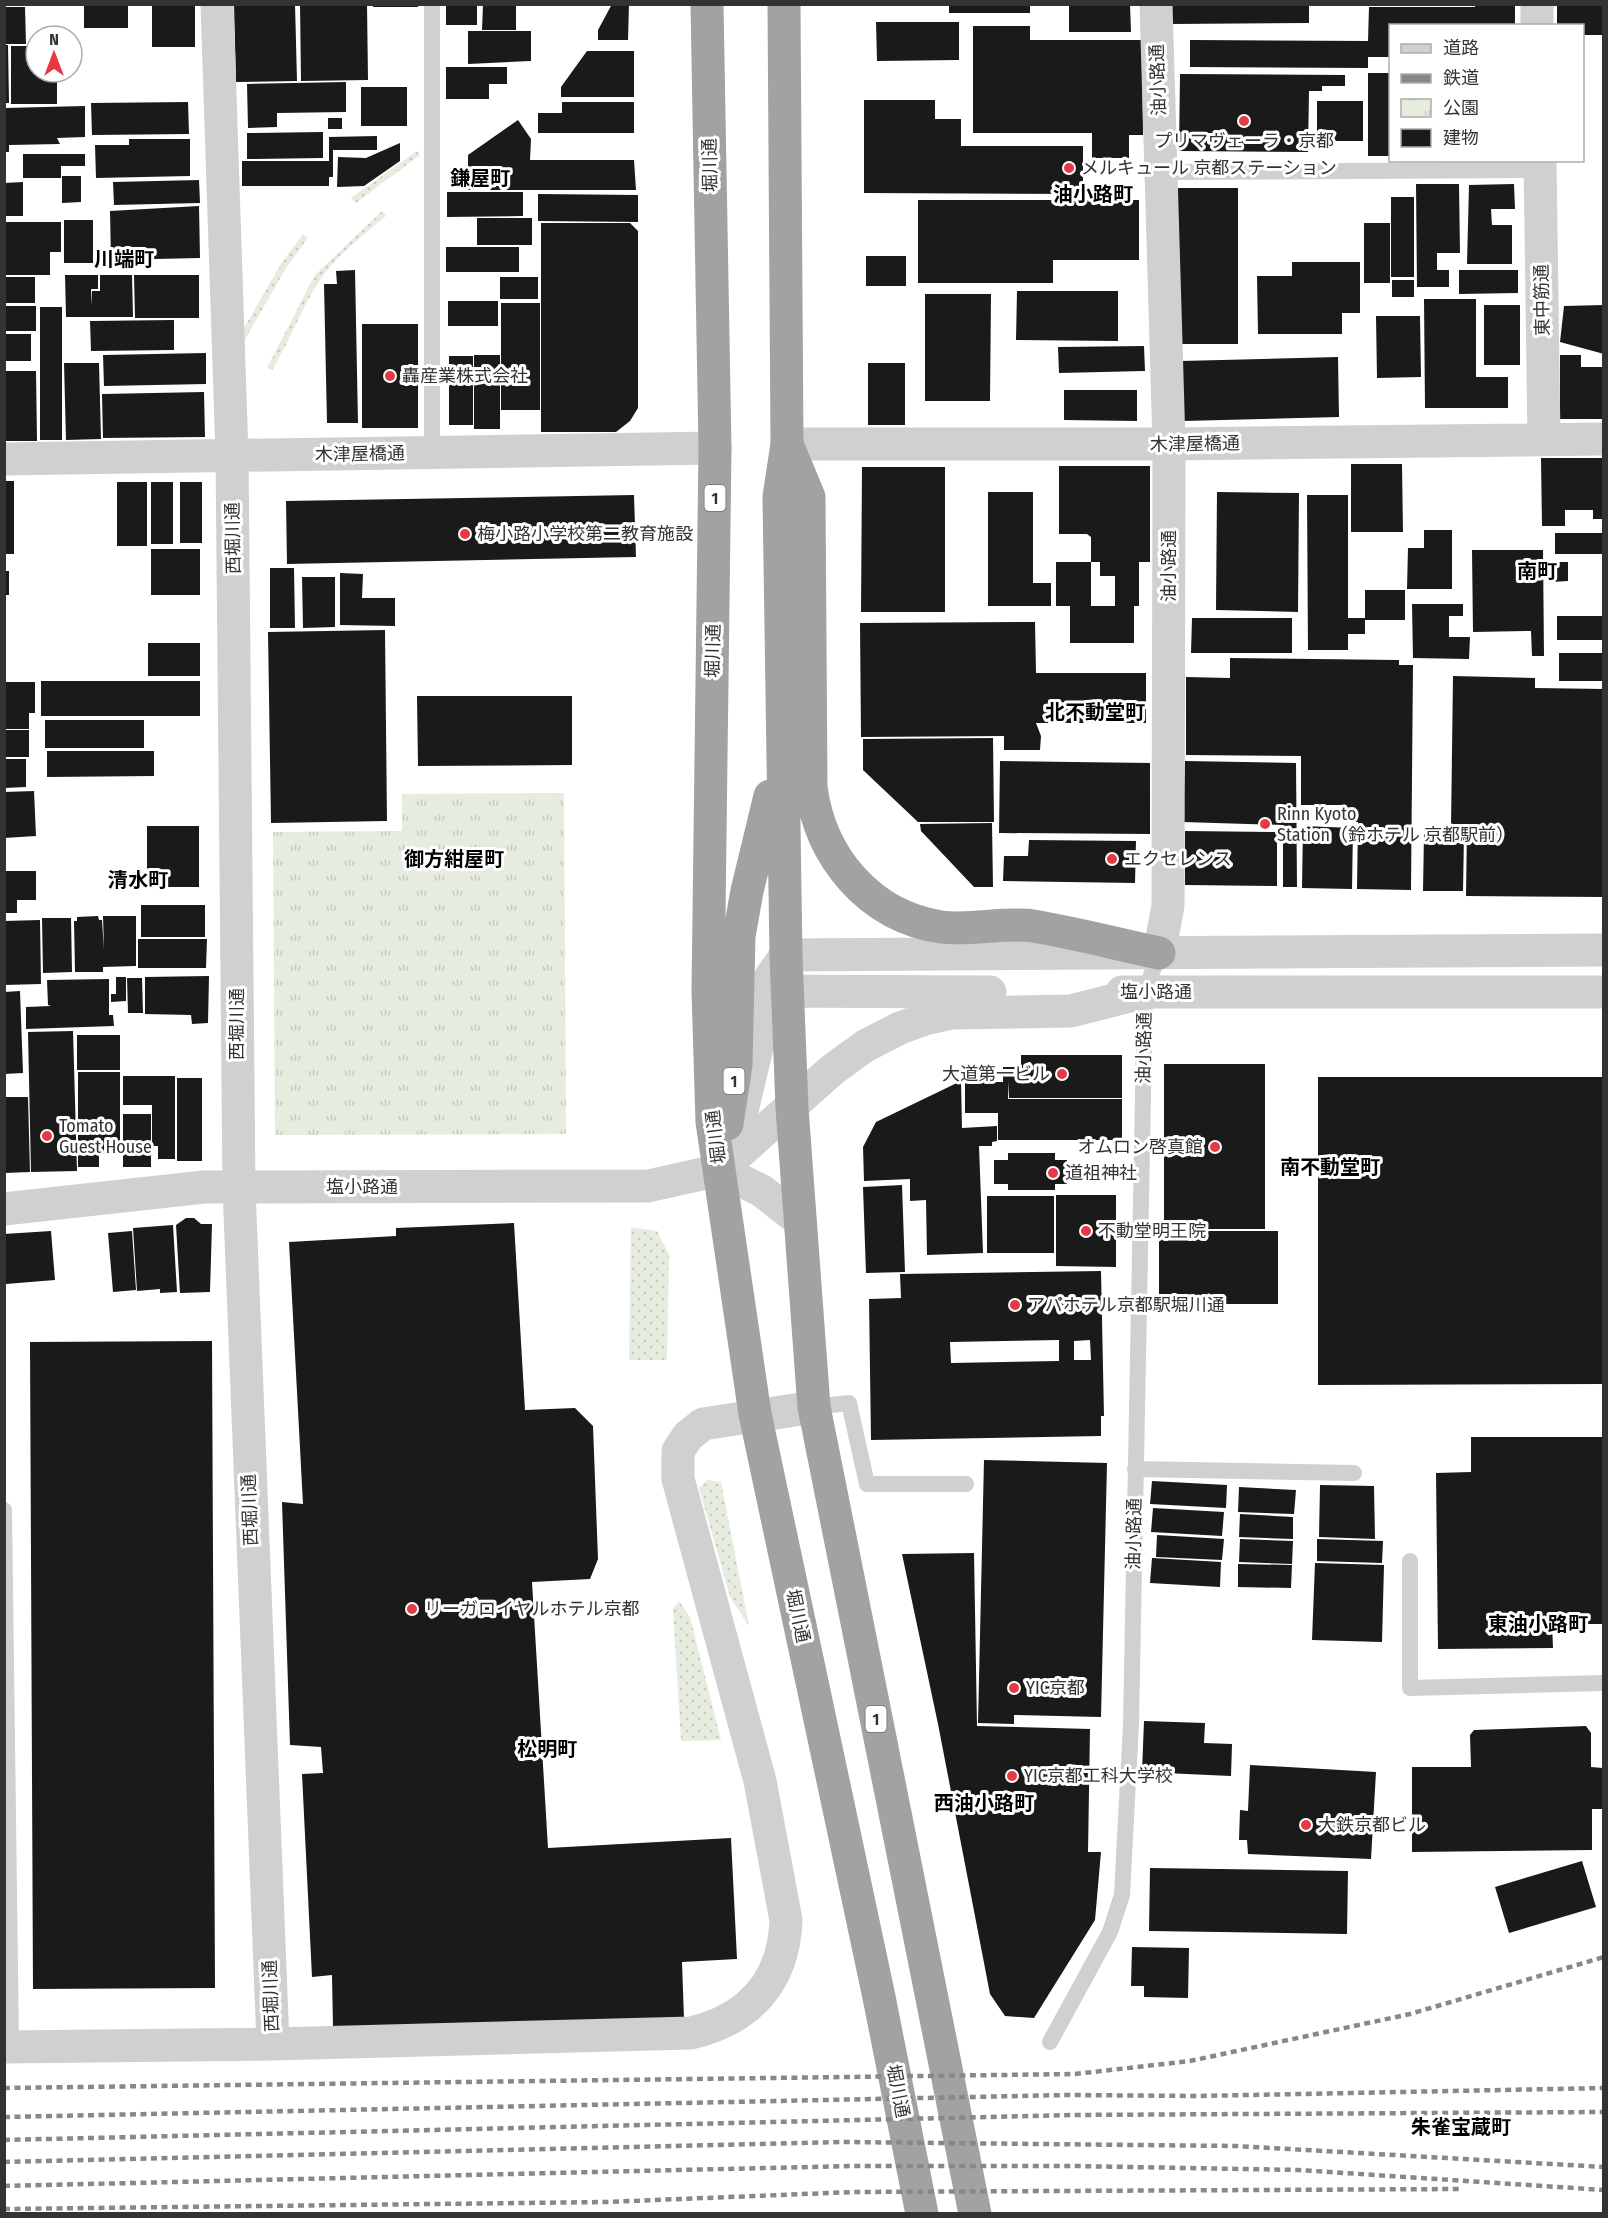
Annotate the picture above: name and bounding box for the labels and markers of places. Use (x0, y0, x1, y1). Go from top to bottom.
marker: プリマヴェーラ・京都 (1237, 114, 1251, 128)
place label: プリマヴェーラ・京都 (1154, 130, 1334, 152)
place label: メルキュール 京都ステーション (1081, 157, 1337, 179)
marker: メルキュール 京都ステーション (1062, 161, 1076, 175)
place label: 轟産業株式会社 (402, 365, 528, 387)
marker: 轟産業株式会社 (383, 369, 397, 383)
place label: 梅小路小学校第二教育施設 (477, 523, 693, 545)
marker: 梅小路小学校第二教育施設 (458, 527, 472, 541)
place label: Rinn Kyoto Station（鈴ホテル 京都駅前） (1277, 803, 1514, 846)
marker: Rinn Kyoto Station（鈴ホテル 京都駅前） (1258, 817, 1272, 831)
place label: エクセレンス (1124, 848, 1232, 870)
marker: エクセレンス (1105, 852, 1119, 866)
place label: 大道第一ビル (942, 1063, 1050, 1085)
marker: 大道第一ビル (1055, 1067, 1069, 1081)
place label: Tomato Guest House (59, 1115, 152, 1158)
marker: Tomato Guest House (40, 1129, 54, 1143)
place label: オムロン啓真館 (1078, 1136, 1203, 1158)
marker: オムロン啓真館 (1208, 1140, 1222, 1154)
place label: 道祖神社 (1065, 1162, 1137, 1184)
marker: 道祖神社 (1046, 1166, 1060, 1180)
place label: 不動堂明王院 (1098, 1220, 1206, 1242)
marker: 不動堂明王院 (1079, 1224, 1093, 1238)
place label: アパホテル京都駅堀川通 (1027, 1294, 1225, 1316)
marker: アパホテル京都駅堀川通 (1008, 1298, 1022, 1312)
place label: リーガロイヤルホテル京都 (424, 1598, 639, 1620)
marker: リーガロイヤルホテル京都 (405, 1602, 419, 1616)
place label: YIC京都 (1026, 1677, 1085, 1699)
marker: YIC京都 (1007, 1681, 1021, 1695)
place label: YIC京都工科大学校 (1024, 1765, 1173, 1787)
marker: YIC京都工科大学校 (1005, 1769, 1019, 1783)
place label: 大鉄京都ビル (1318, 1814, 1426, 1836)
marker: 大鉄京都ビル (1299, 1818, 1313, 1832)

